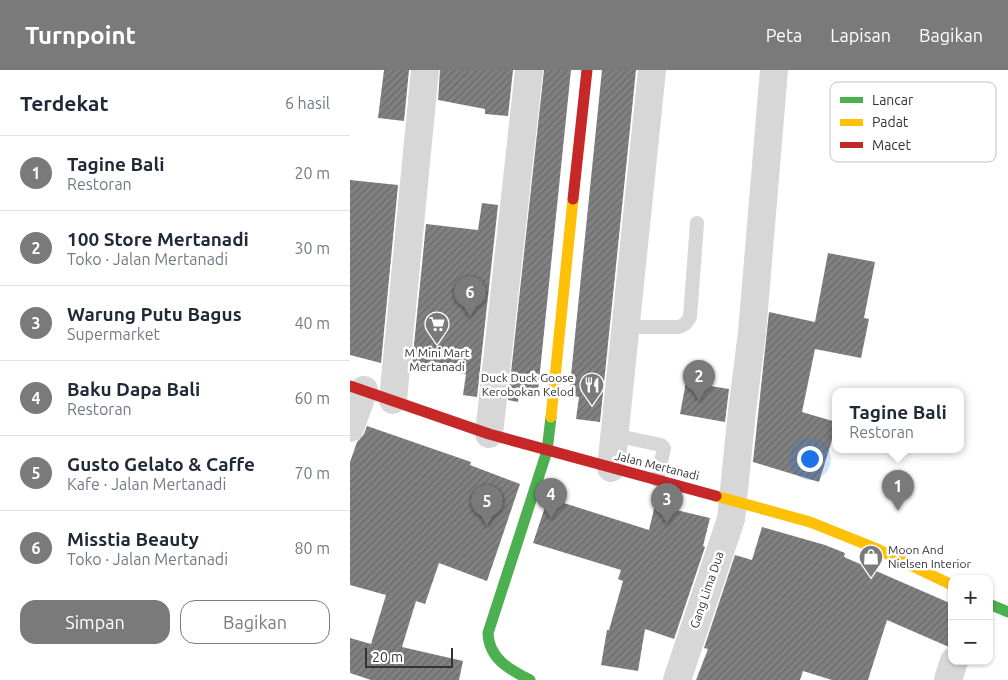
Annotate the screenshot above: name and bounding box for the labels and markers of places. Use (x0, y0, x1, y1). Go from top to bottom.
pin: 6 (454, 276, 486, 317)
supermarket icon: M Mini Mart Mertanadi (424, 311, 450, 345)
place label: M Mini Mart Mertanadi (405, 346, 470, 373)
pin: 2 (683, 360, 715, 401)
place label: Duck Duck Goose Kerobokan Kelod (481, 371, 574, 398)
restaurant icon: Duck Duck Goose Kerobokan Kelod (579, 372, 605, 406)
pin: 1 (882, 470, 914, 511)
pin: 4 (535, 478, 567, 519)
pin: 3 (651, 483, 683, 524)
pin: 5 (471, 485, 503, 526)
place label: Moon And Nielsen Interior (888, 543, 971, 570)
shop icon: Moon And Nielsen Interior (858, 544, 884, 578)

